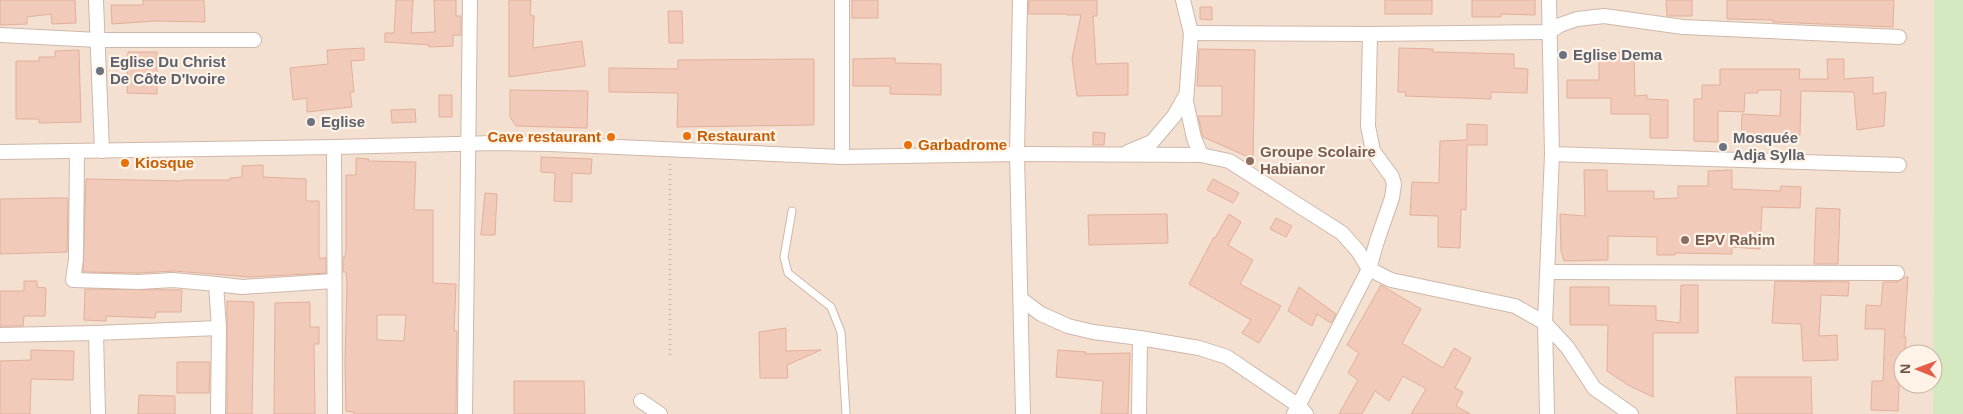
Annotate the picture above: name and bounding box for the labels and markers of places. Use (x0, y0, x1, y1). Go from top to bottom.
place label: Eglise Dema (1573, 46, 1663, 63)
marker: Eglise Dema (1557, 49, 1569, 61)
place label: Eglise Du Christ De Côte D'Ivoire (110, 53, 226, 87)
marker: Eglise Du Christ De Côte D'Ivoire (94, 65, 106, 77)
place label: Eglise (321, 113, 365, 130)
marker: Eglise (305, 116, 317, 128)
place label: Restaurant (697, 127, 775, 144)
place label: Cave restaurant (488, 128, 601, 145)
place label: Mosquée Adja Sylla (1733, 129, 1805, 163)
marker: Restaurant (681, 130, 693, 142)
marker: Cave restaurant (605, 131, 617, 143)
place label: Garbadrome (918, 136, 1007, 153)
marker: Garbadrome (902, 139, 914, 151)
marker: Mosquée Adja Sylla (1717, 141, 1729, 153)
place label: Groupe Scolaire Habianor (1260, 143, 1376, 177)
place label: Kiosque (135, 154, 194, 171)
marker: Groupe Scolaire Habianor (1244, 155, 1256, 167)
marker: Kiosque (119, 157, 131, 169)
place label: EPV Rahim (1695, 231, 1775, 248)
marker: EPV Rahim (1679, 234, 1691, 246)

